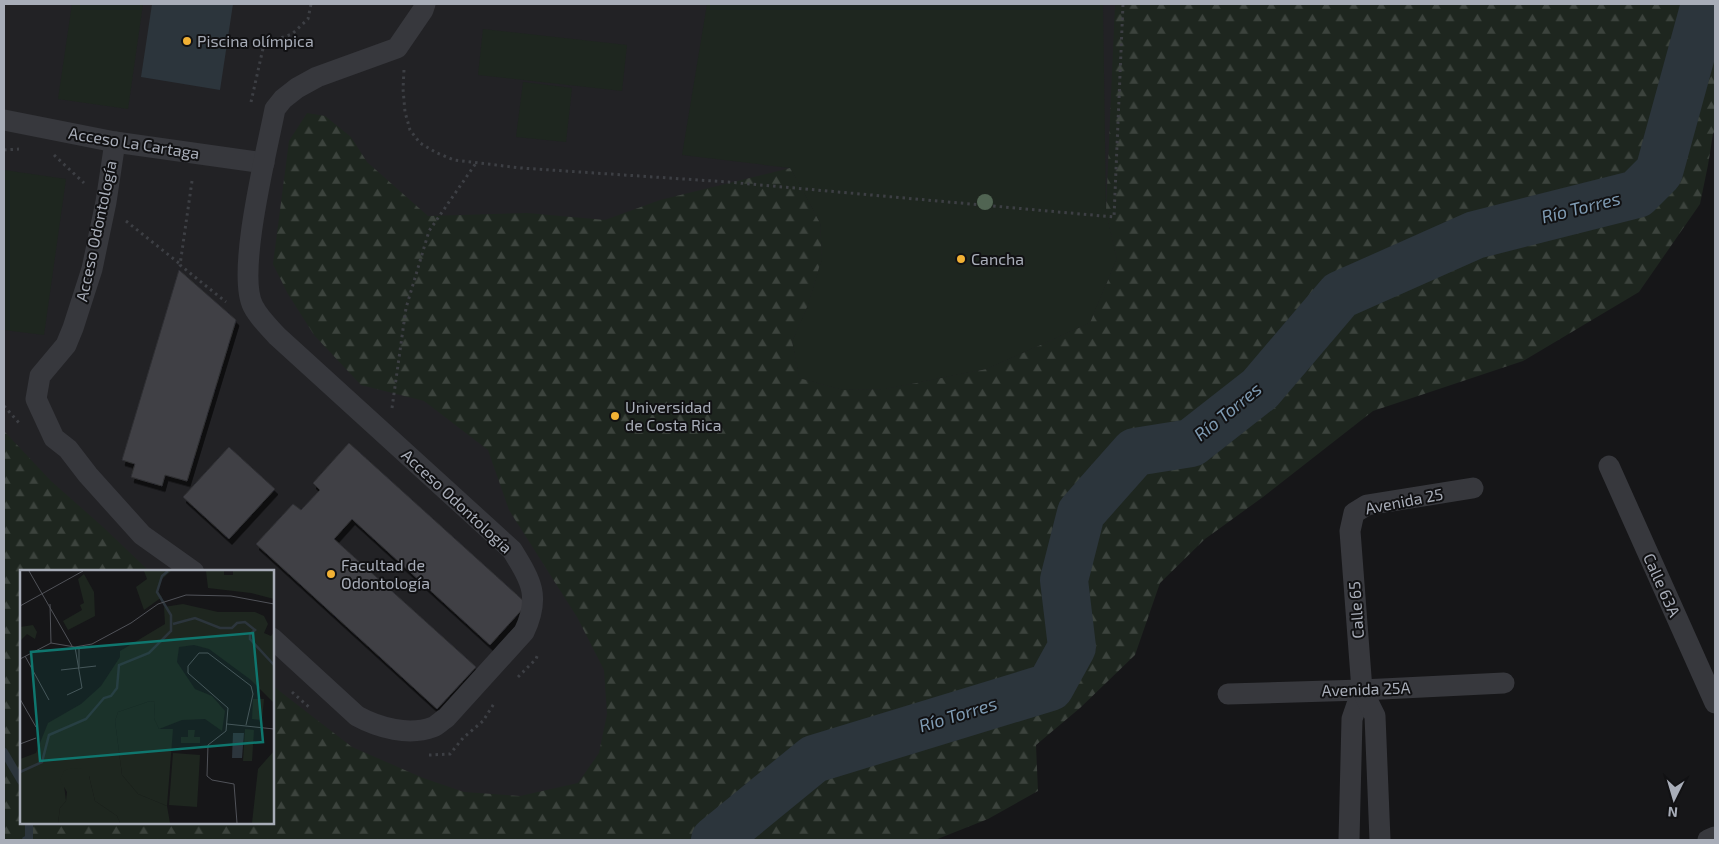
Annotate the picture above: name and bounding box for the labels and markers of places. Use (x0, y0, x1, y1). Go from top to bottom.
place label: Piscina olímpica (197, 31, 314, 50)
marker: Piscina olímpica (181, 35, 193, 47)
place label: Cancha (971, 249, 1024, 268)
marker: Cancha (955, 253, 967, 265)
place label: Universidad de Costa Rica (625, 397, 722, 434)
marker: Universidad de Costa Rica (609, 410, 621, 422)
place label: Facultad de Odontología (341, 555, 430, 592)
marker: Facultad de Odontología (325, 568, 337, 580)

